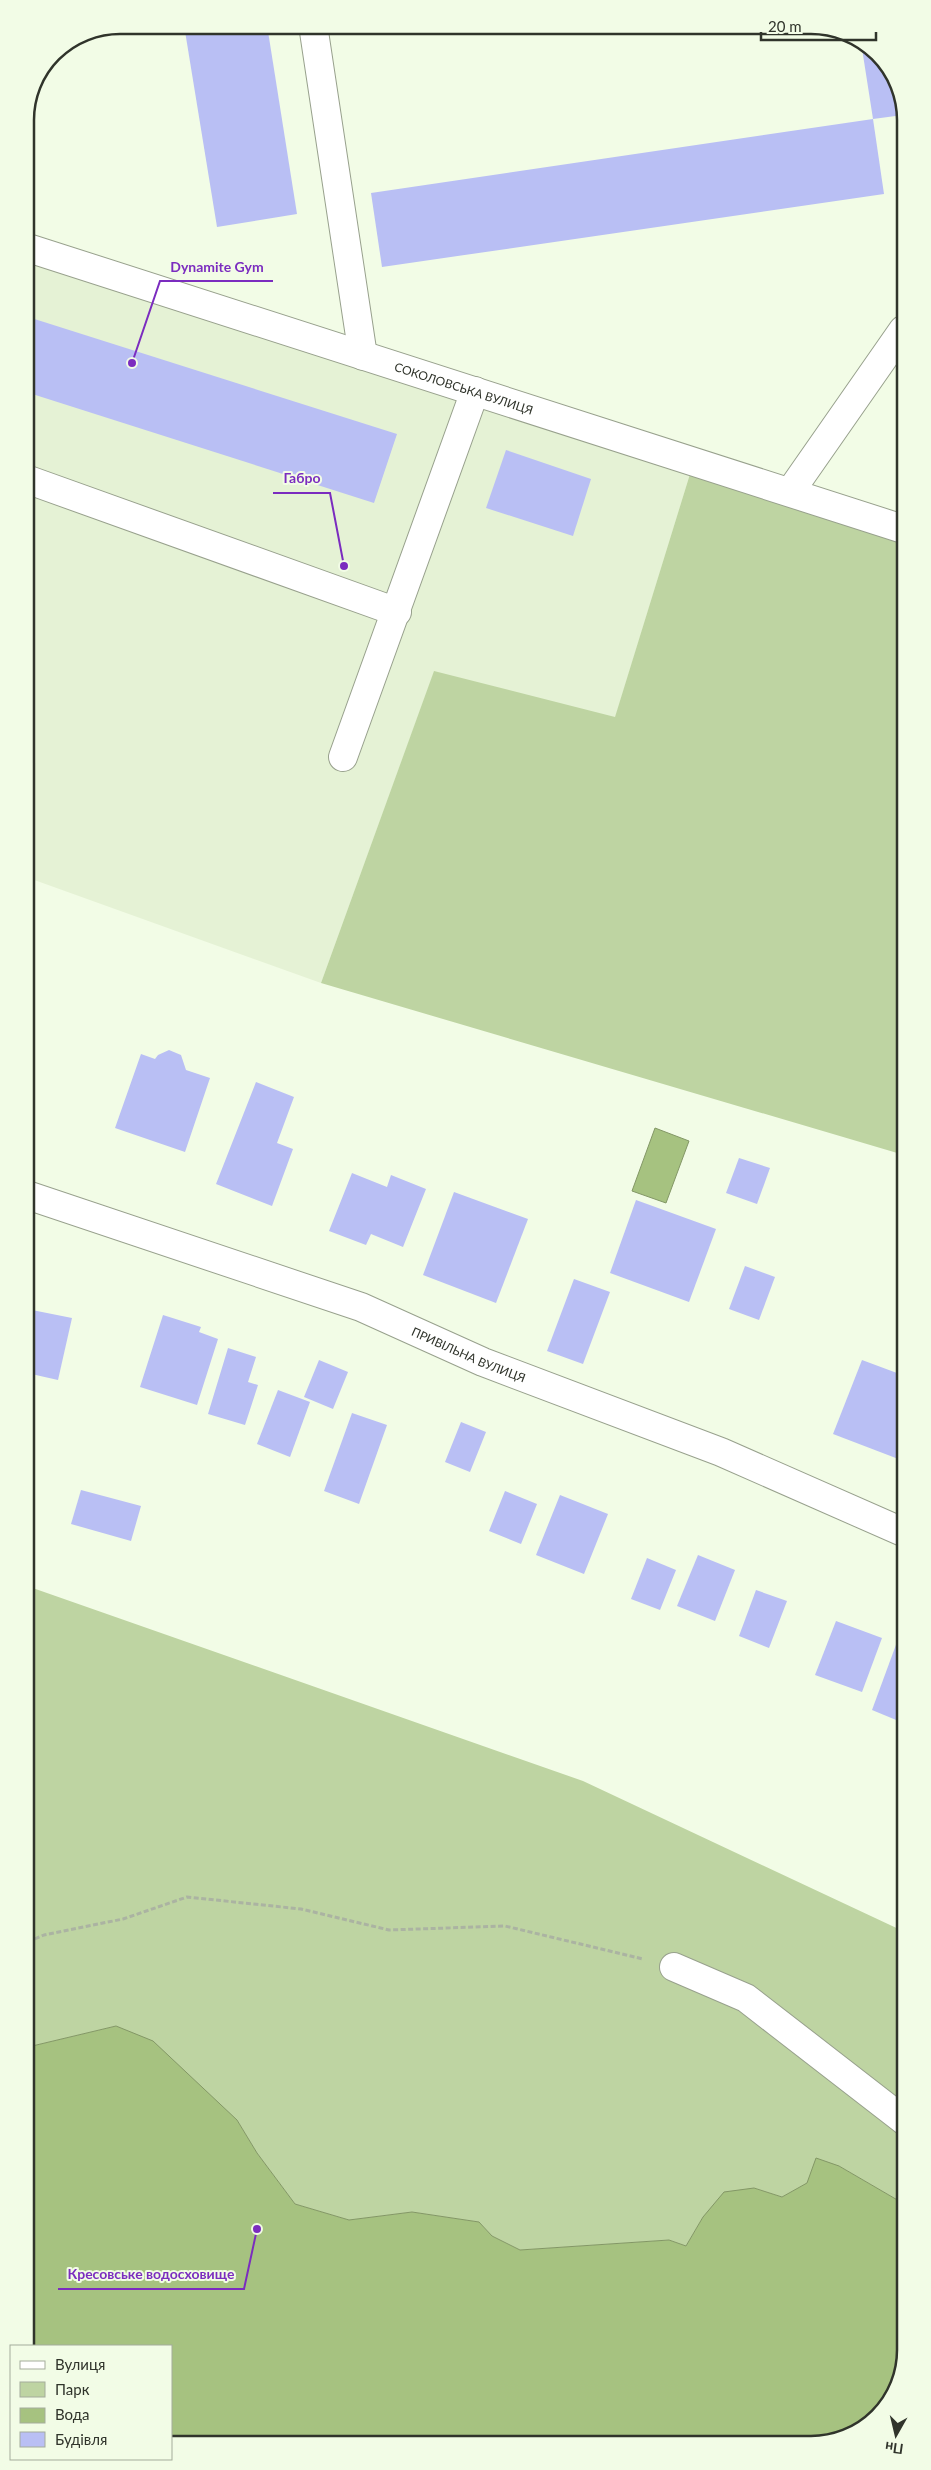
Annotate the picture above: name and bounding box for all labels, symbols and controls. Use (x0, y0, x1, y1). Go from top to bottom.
scale bar (761, 10, 876, 42)
text: 20 m (768, 17, 802, 35)
callout: Dynamite Gym (160, 252, 273, 281)
text: Dynamite Gym (170, 258, 264, 275)
street label: СОКОЛОВСЬКА ВУЛИЦЯ (393, 359, 535, 417)
callout: Габро (273, 464, 330, 493)
text: Габро (284, 469, 320, 486)
street label: ПРИВІЛЬНА ВУЛИЦЯ (409, 1323, 528, 1385)
callout: Кресовське водосховище (58, 2260, 244, 2289)
text: Кресовське водосховище (68, 2265, 235, 2282)
legend (10, 2345, 172, 2460)
text: Вулиця (55, 2355, 105, 2373)
text: Парк (55, 2380, 90, 2398)
text: Вода (55, 2405, 90, 2423)
north arrow (871, 2410, 921, 2460)
text: Будівля (55, 2430, 107, 2448)
text: Пн (884, 2439, 904, 2458)

